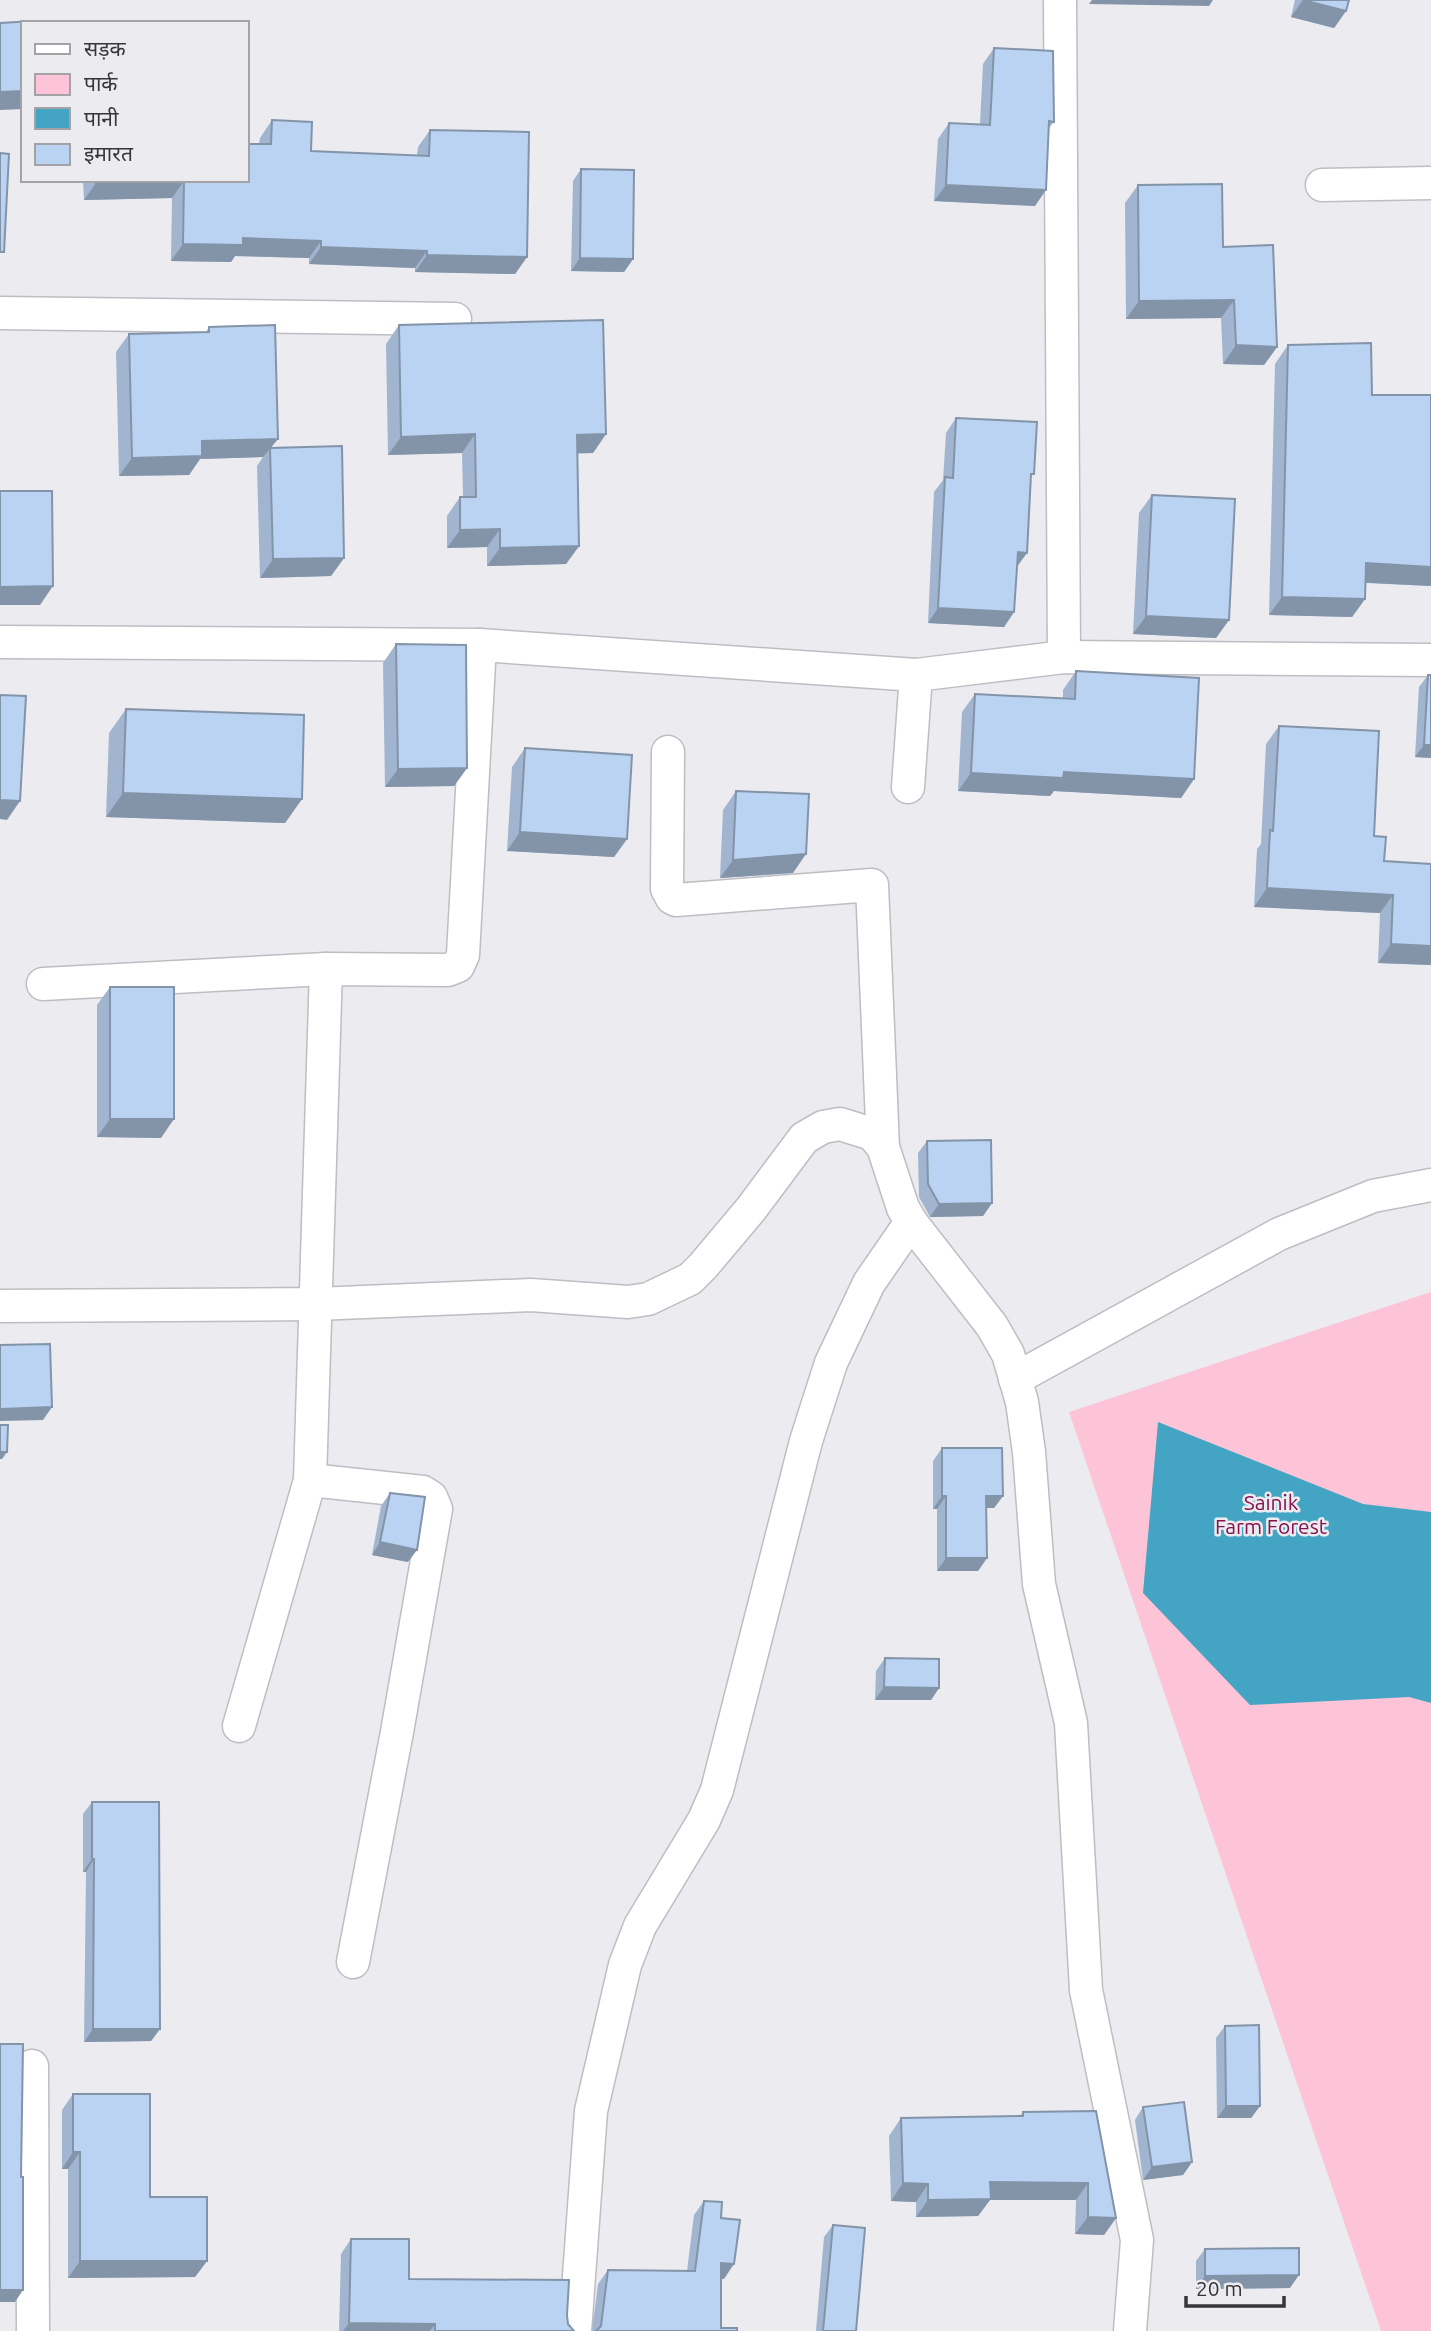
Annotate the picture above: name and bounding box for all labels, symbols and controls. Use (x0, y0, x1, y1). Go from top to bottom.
legend (21, 21, 248, 182)
text: सड़क (84, 36, 126, 60)
text: पार्क (84, 71, 118, 95)
text: पानी (84, 106, 119, 130)
text: इमारत (84, 141, 134, 165)
park label: Sainik Farm Forest (1215, 1490, 1327, 1538)
scale bar (1186, 2264, 1284, 2308)
text: 20 m (1196, 2276, 1243, 2300)

